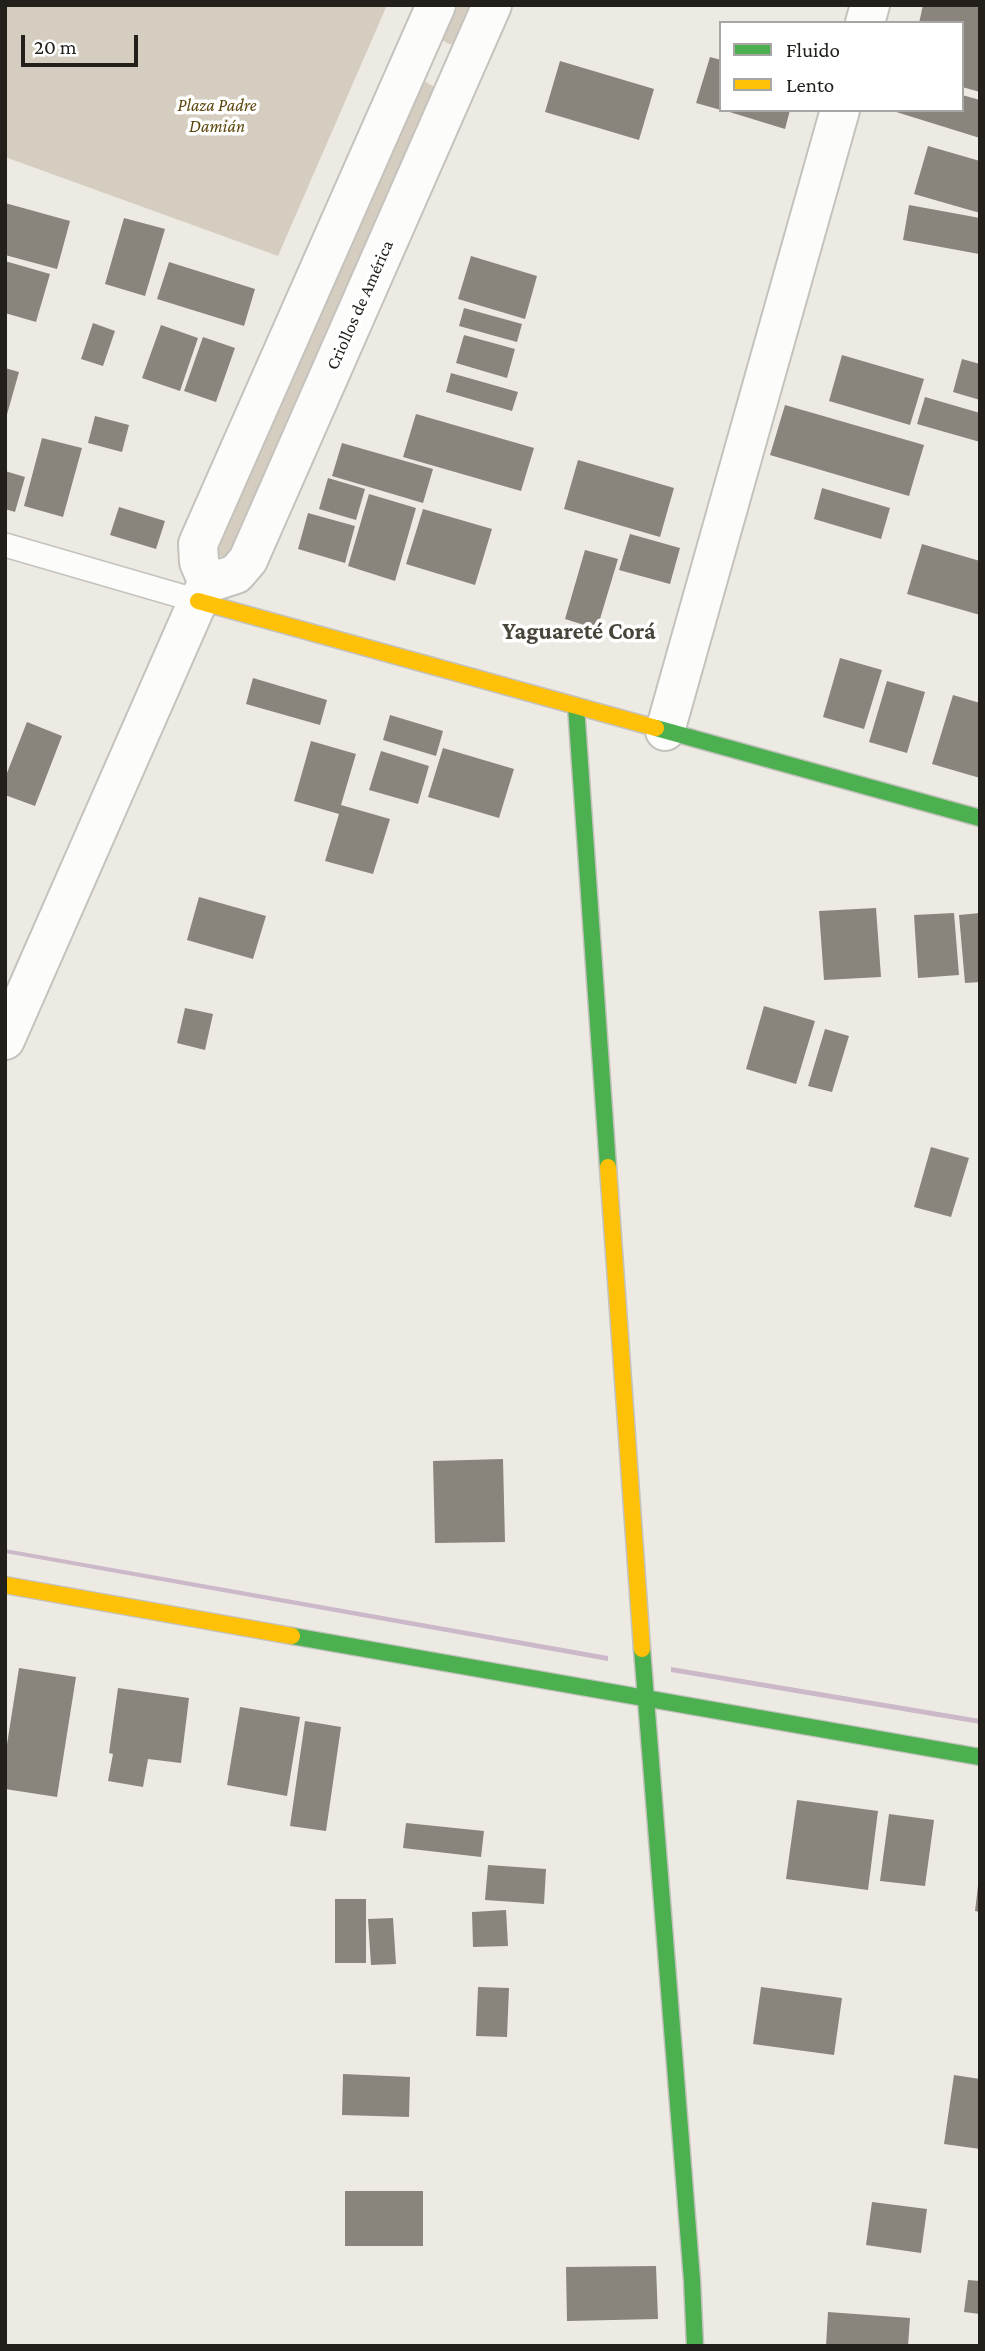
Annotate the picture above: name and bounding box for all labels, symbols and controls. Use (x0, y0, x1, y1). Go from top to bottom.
scale bar (24, 21, 142, 65)
legend (719, 21, 964, 112)
text: 20 m (34, 35, 77, 59)
text: Fluido (786, 38, 840, 62)
text: Lento (786, 73, 834, 97)
park label: Plaza Padre Damián (177, 94, 257, 136)
street label: Criollos de América (322, 237, 398, 373)
district label: Yaguareté Corá (502, 618, 656, 646)

